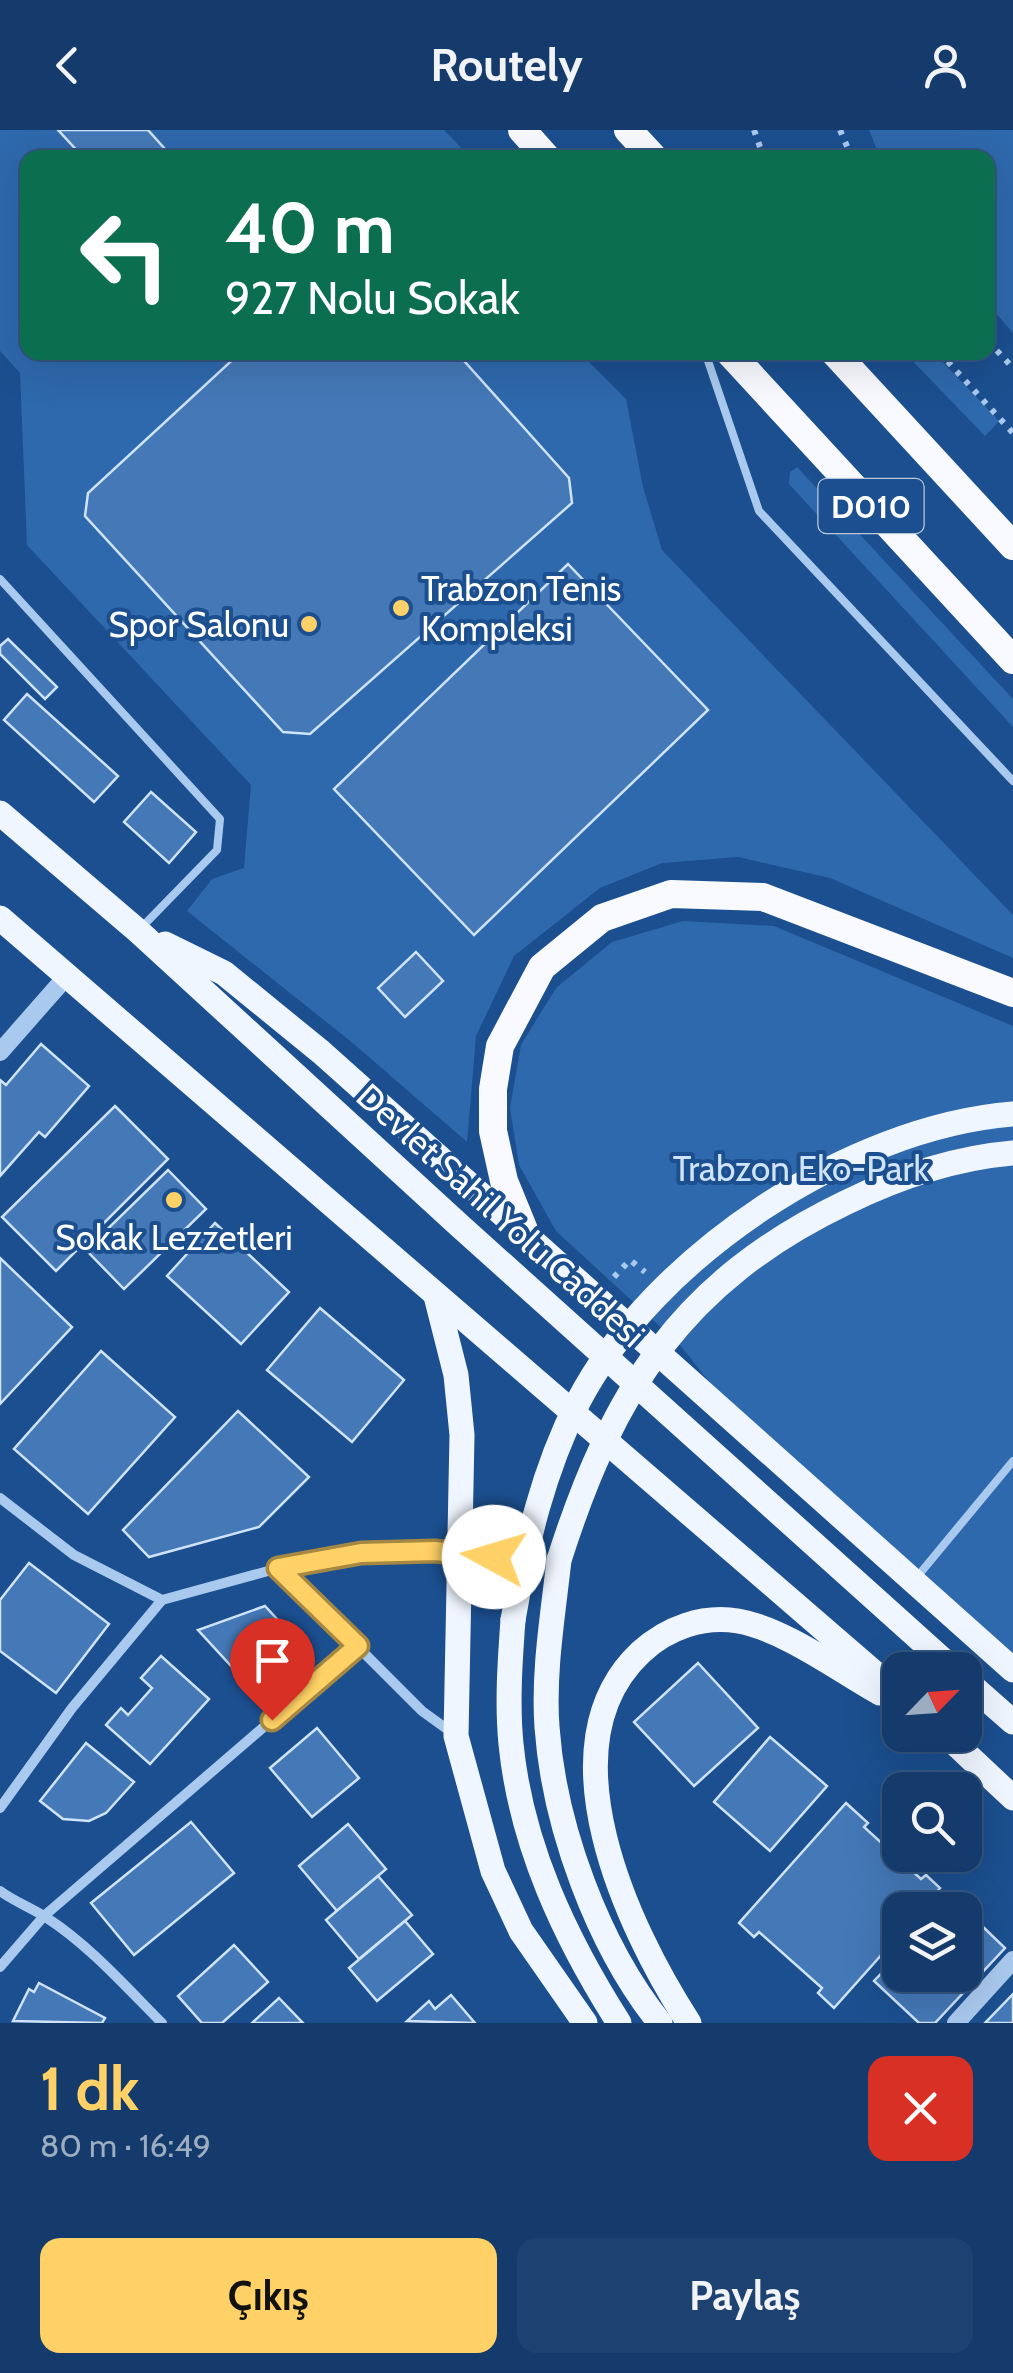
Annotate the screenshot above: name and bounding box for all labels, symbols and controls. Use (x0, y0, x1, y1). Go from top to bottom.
icon: back (40, 38, 95, 93)
text: Routely (430, 38, 583, 92)
icon: person (918, 38, 973, 93)
text: 40 m (225, 185, 394, 271)
icon: left (60, 190, 190, 320)
text: 927 Nolu Sokak (225, 271, 520, 325)
road number: D010 (818, 479, 924, 533)
place label: Trabzon Tenis Kompleksi (421, 567, 621, 650)
marker: Trabzon Tenis Kompleksi (390, 597, 412, 619)
place label: Spor Salonu (109, 603, 289, 646)
marker: Spor Salonu (298, 613, 320, 635)
street label: Devlet Sahil Yolu Caddesi (348, 1074, 654, 1356)
park label: Trabzon Eko-Park (673, 1147, 930, 1190)
marker: Sokak Lezzetleri (163, 1189, 185, 1211)
place label: Sokak Lezzetleri (55, 1216, 293, 1259)
position arrow (442, 1505, 546, 1609)
pin (230, 1618, 315, 1721)
icon: arrive (245, 1633, 300, 1688)
north arrow (882, 1652, 982, 1752)
map controls (882, 1652, 982, 1992)
button: search (882, 1772, 982, 1872)
button: layers (882, 1892, 982, 1992)
text: 1 dk (40, 2052, 139, 2125)
button: close (868, 2056, 973, 2161)
text: 80 m · 16:49 (40, 2126, 211, 2165)
button: Çıkış (40, 2238, 497, 2353)
button: Paylaş (517, 2238, 973, 2353)

